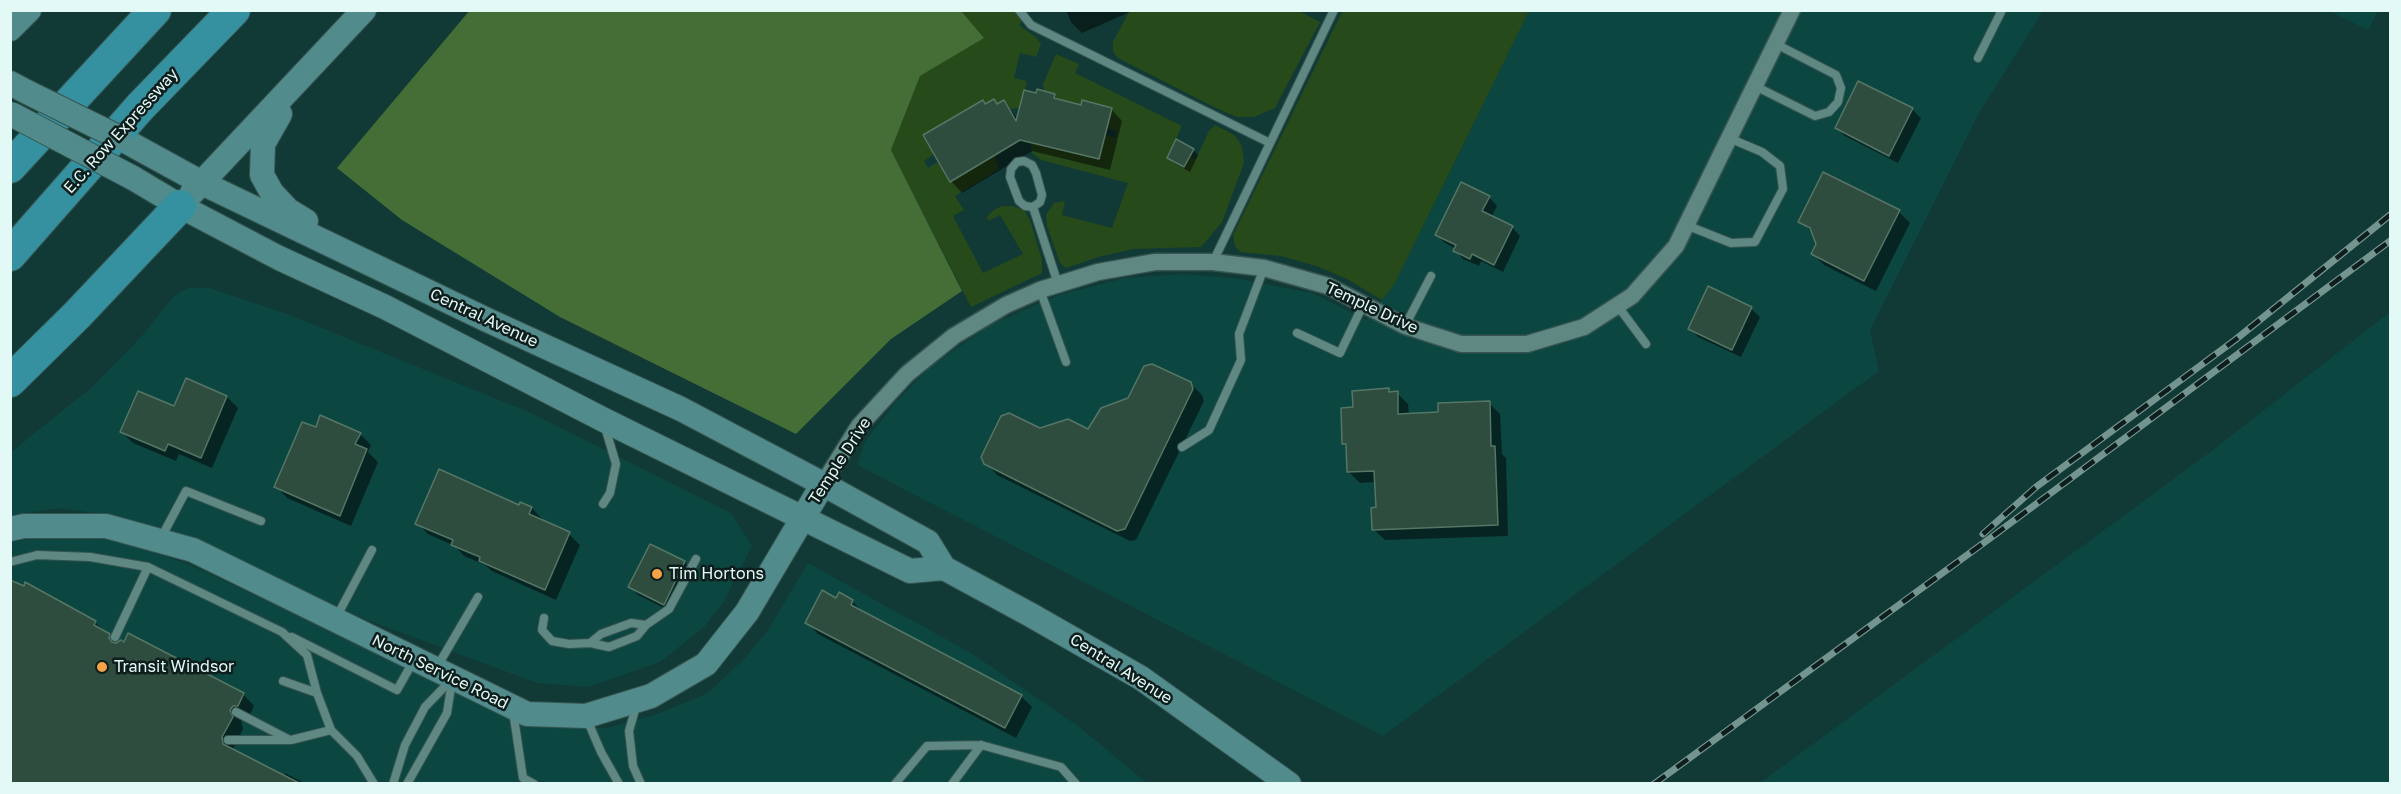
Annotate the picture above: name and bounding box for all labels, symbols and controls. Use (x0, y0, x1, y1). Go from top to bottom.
street label: E.C. Row Expressway (60, 64, 182, 198)
street label: Temple Drive (1323, 278, 1421, 338)
street label: Central Avenue (427, 285, 541, 351)
street label: Temple Drive (805, 414, 875, 508)
place label: Tim Hortons (669, 564, 764, 584)
marker: Tim Hortons (650, 567, 664, 581)
street label: Central Avenue (1066, 630, 1176, 708)
street label: North Service Road (369, 631, 511, 713)
place label: Transit Windsor (114, 657, 234, 677)
marker: Transit Windsor (95, 660, 109, 674)

